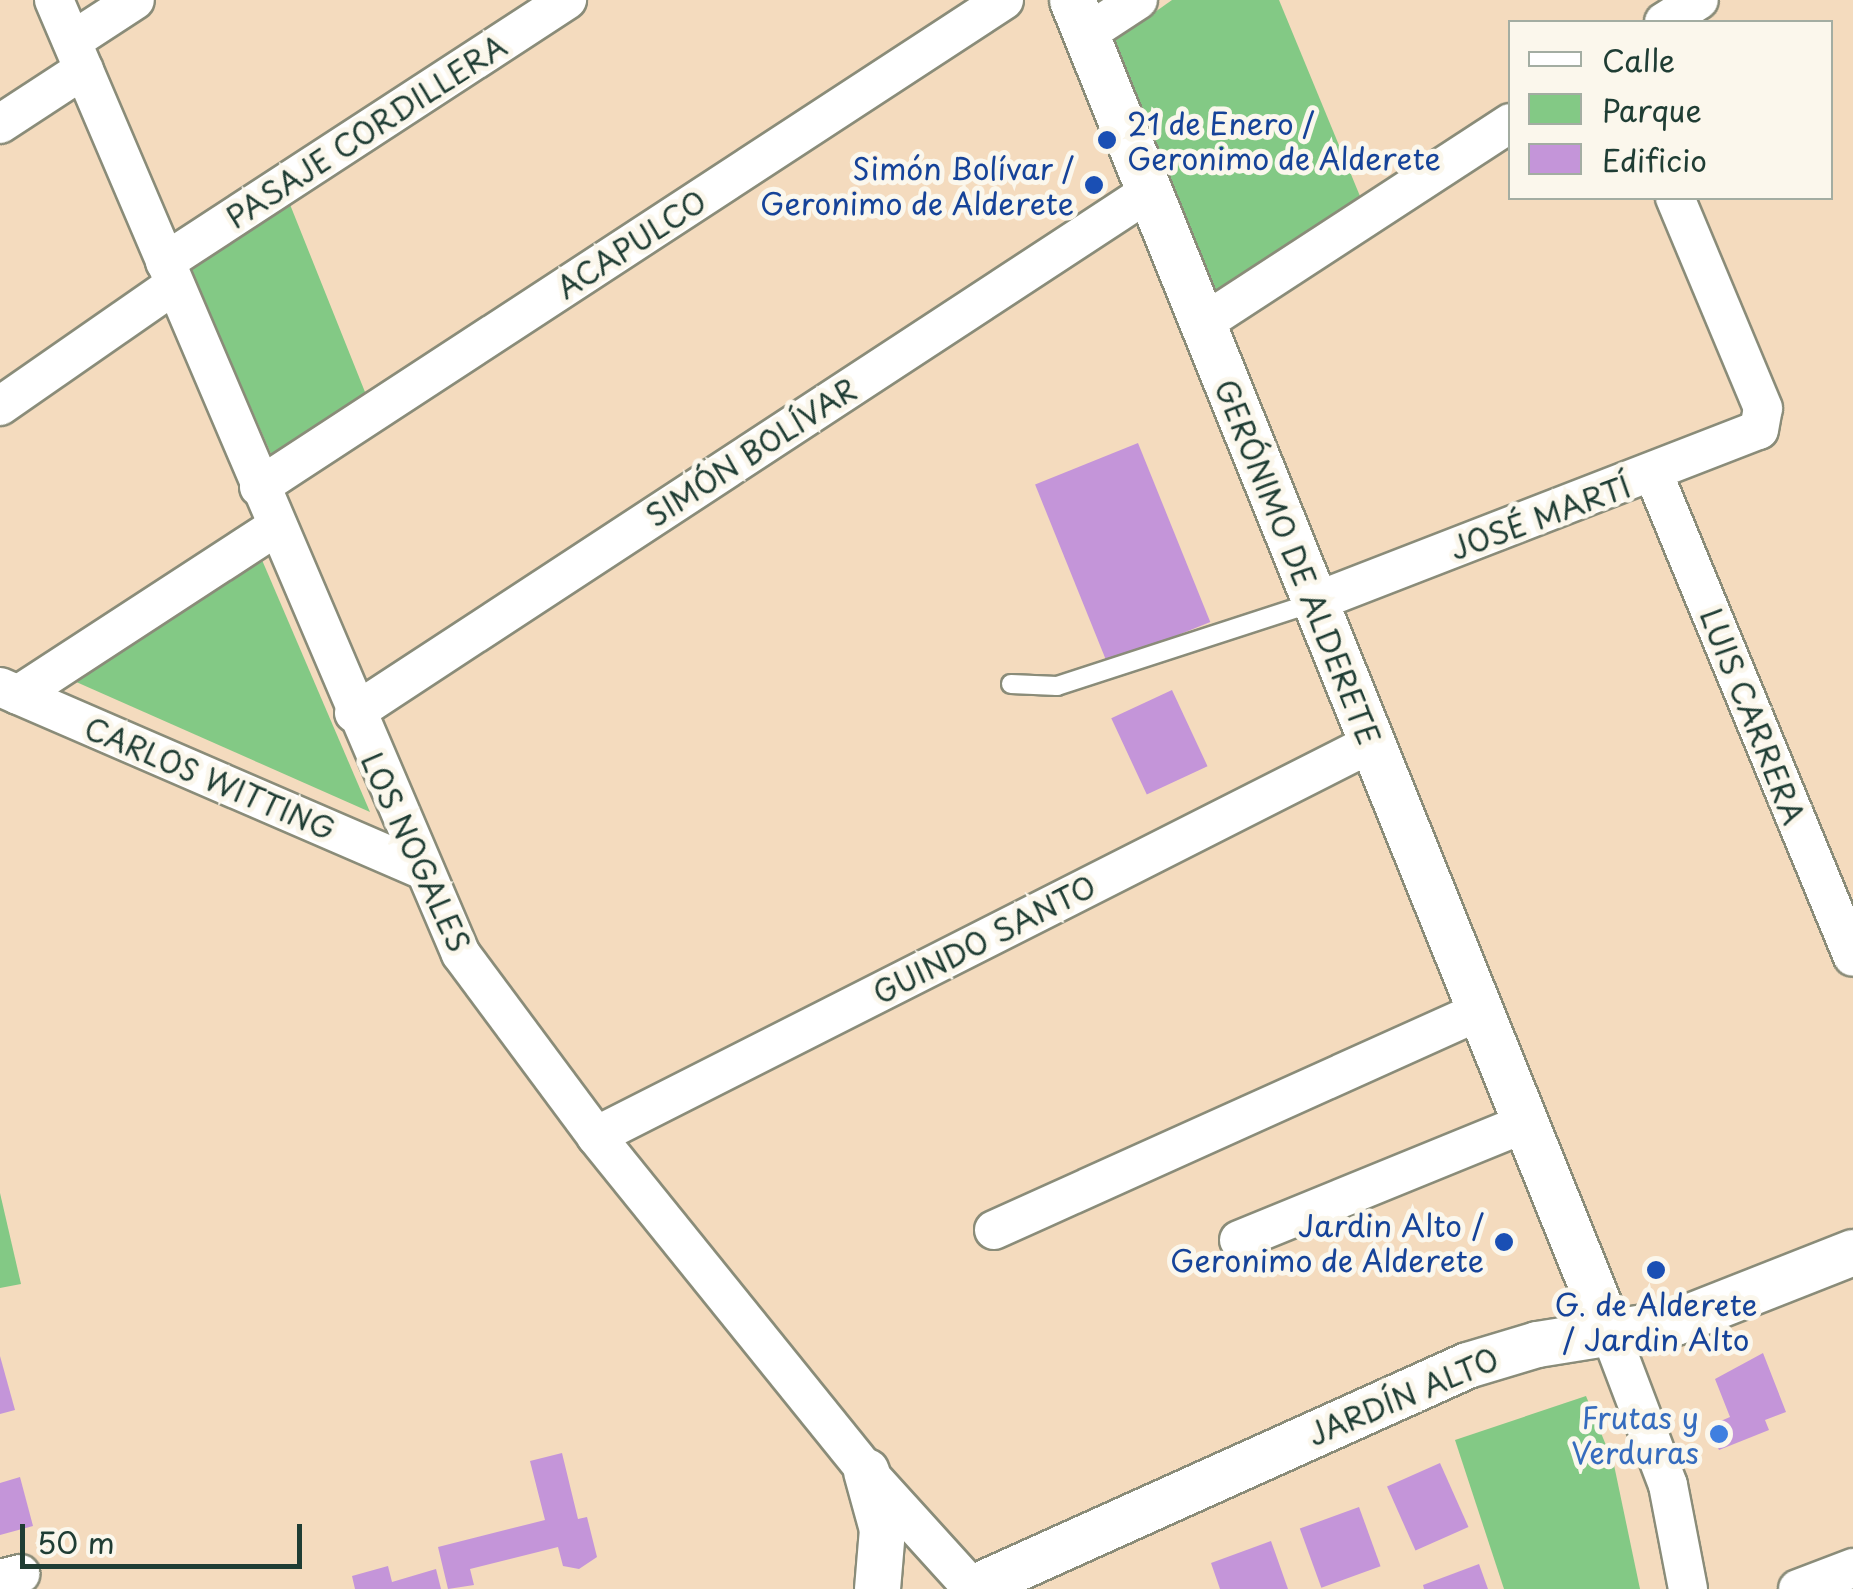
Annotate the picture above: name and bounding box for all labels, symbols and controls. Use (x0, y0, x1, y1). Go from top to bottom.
legend (1508, 20, 1833, 200)
street label: PASAJE CORDILLERA (219, 26, 513, 236)
text: Calle (1602, 37, 1675, 82)
text: Parque (1602, 87, 1702, 132)
place label: 21 de Enero / Geronimo de Alderete (1127, 105, 1444, 176)
marker: 21 de Enero / Geronimo de Alderete (1096, 129, 1118, 151)
text: Edificio (1602, 137, 1707, 182)
place label: Simón Bolívar / Geronimo de Alderete (757, 150, 1074, 220)
marker: Simón Bolívar / Geronimo de Alderete (1083, 174, 1105, 196)
street label: ACAPULCO (550, 182, 712, 306)
street label: SIMÓN BOLÍVAR (638, 370, 864, 534)
street label: GERÓNIMO DE ALDERETE (1208, 373, 1388, 751)
street label: JOSÉ MARTÍ (1446, 468, 1634, 566)
street label: LUIS CARRERA (1694, 604, 1812, 828)
street label: CARLOS WITTING (77, 708, 343, 848)
street label: LOS NOGALES (354, 746, 478, 958)
street label: GUINDO SANTO (866, 867, 1102, 1011)
place label: Jardin Alto / Geronimo de Alderete (1167, 1207, 1484, 1278)
marker: Jardin Alto / Geronimo de Alderete (1493, 1231, 1515, 1253)
marker: G. de Alderete / Jardin Alto (1645, 1259, 1667, 1281)
place label: G. de Alderete / Jardin Alto (1552, 1286, 1760, 1356)
street label: JARDÍN ALTO (1302, 1339, 1504, 1453)
place label: Frutas y Verduras (1571, 1399, 1699, 1470)
marker: Frutas y Verduras (1708, 1423, 1730, 1445)
scale bar (25, 1504, 308, 1566)
text: 50 m (37, 1519, 115, 1564)

